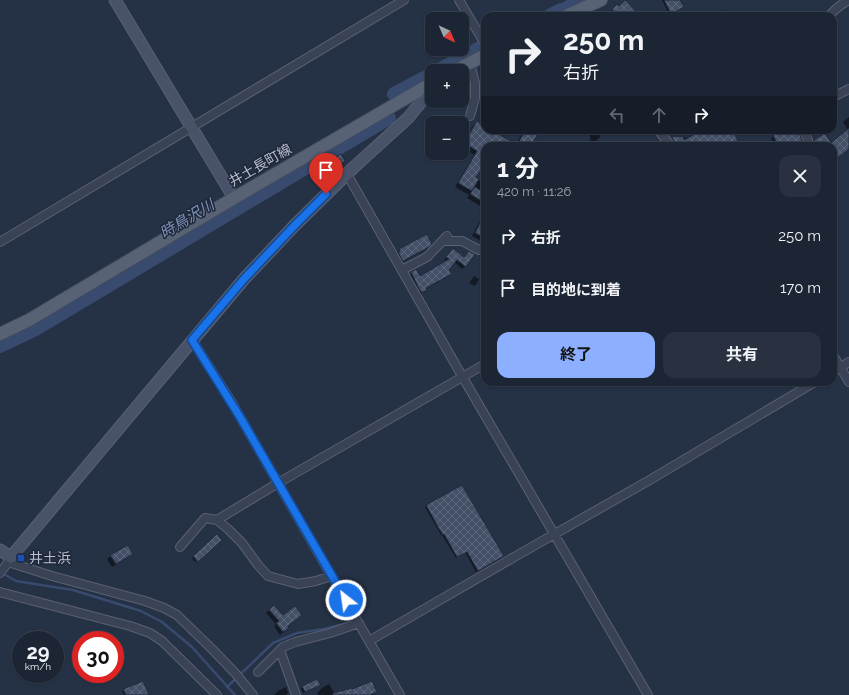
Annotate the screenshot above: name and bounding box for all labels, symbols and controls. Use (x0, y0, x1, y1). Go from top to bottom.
north arrow (425, 12, 469, 56)
map controls (425, 12, 469, 160)
text: 250 m (563, 24, 644, 57)
icon: right (497, 28, 549, 80)
text: 右折 (563, 62, 599, 83)
button: + (425, 64, 469, 108)
icon: left (606, 104, 628, 126)
icon: ahead (648, 104, 670, 126)
icon: right (690, 104, 712, 126)
button: − (425, 116, 469, 160)
street label: 井土長町線 (226, 141, 294, 189)
pin (309, 153, 343, 194)
text: 1 分 (497, 154, 539, 183)
button: close (779, 155, 821, 197)
icon: arrive (315, 159, 337, 181)
text: 420 m · 11:26 (497, 184, 571, 199)
water label: 時鳥沢川 (157, 195, 219, 242)
icon: right (497, 225, 519, 247)
text: 250 m (778, 227, 821, 245)
text: 右折 (531, 229, 561, 247)
icon: arrive (497, 277, 519, 299)
text: 170 m (780, 279, 821, 297)
text: 目的地に到着 (531, 281, 621, 299)
button: 終了 (497, 332, 655, 378)
button: 共有 (663, 332, 821, 378)
place label: 井土浜 (29, 550, 71, 566)
marker: 井土浜 (16, 553, 26, 563)
position arrow (325, 579, 367, 621)
speed limit sign: 30 (72, 631, 124, 683)
text: 29 (26, 640, 50, 664)
text: km/h (25, 661, 51, 672)

